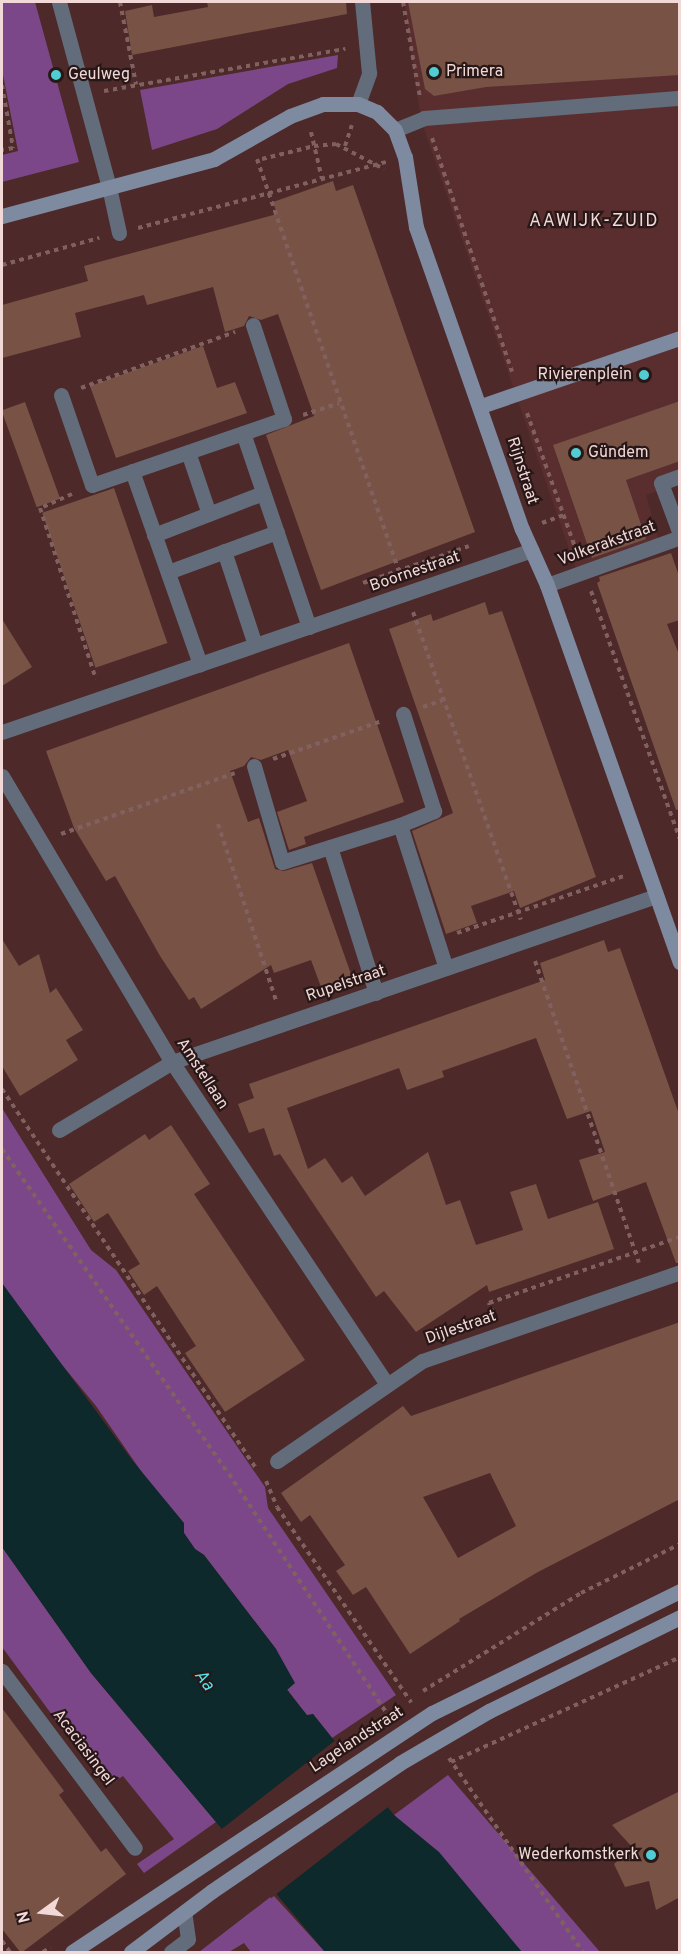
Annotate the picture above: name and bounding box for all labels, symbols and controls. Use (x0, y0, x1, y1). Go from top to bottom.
place label: Primera (446, 62, 503, 82)
place label: Geulweg (68, 65, 130, 85)
marker: Primera (427, 65, 441, 79)
marker: Geulweg (49, 68, 63, 82)
district label: AAWIJK-ZUID (529, 211, 659, 233)
place label: Rivierenplein (538, 365, 632, 385)
marker: Rivierenplein (637, 368, 651, 382)
street label: Rijnstraat (502, 435, 542, 507)
place label: Gündem (588, 443, 649, 463)
marker: Gündem (569, 446, 583, 460)
street label: Volkerakstraat (555, 517, 659, 571)
street label: Boornestraat (367, 548, 463, 596)
street label: Rupelstraat (304, 961, 388, 1007)
street label: Amstellaan (172, 1035, 232, 1113)
street label: Dijlestraat (423, 1307, 499, 1349)
water label: Aa (188, 1666, 218, 1696)
street label: Lagelandstraat (307, 1703, 407, 1777)
street label: Acaciasingel (48, 1706, 118, 1790)
place label: Wederkomstkerk (518, 1845, 639, 1865)
marker: Wederkomstkerk (644, 1848, 658, 1862)
north arrow (12, 1882, 72, 1942)
text: N (13, 1909, 36, 1925)

